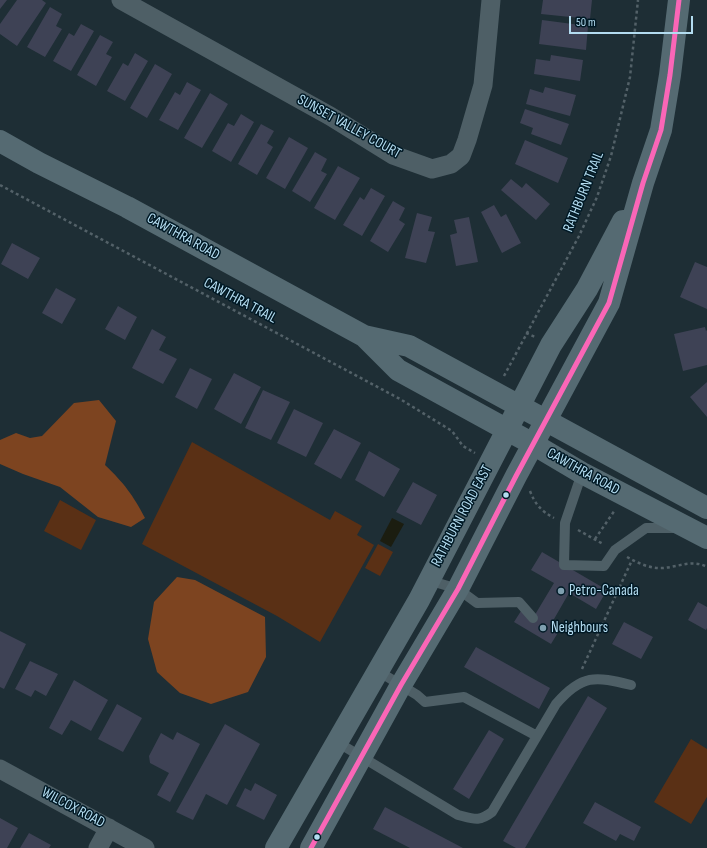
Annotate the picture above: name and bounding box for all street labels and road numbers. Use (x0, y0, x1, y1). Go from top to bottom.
street label: SUNSET VALLEY COURT (294, 91, 404, 163)
street label: RATHBURN TRAIL (560, 149, 608, 235)
street label: CAWTHRA ROAD (143, 210, 223, 264)
street label: CAWTHRA TRAIL (200, 274, 280, 328)
street label: CAWTHRA ROAD (543, 445, 623, 499)
street label: RATHBURN ROAD EAST (428, 462, 496, 570)
street label: WILCOX ROAD (38, 784, 108, 832)

